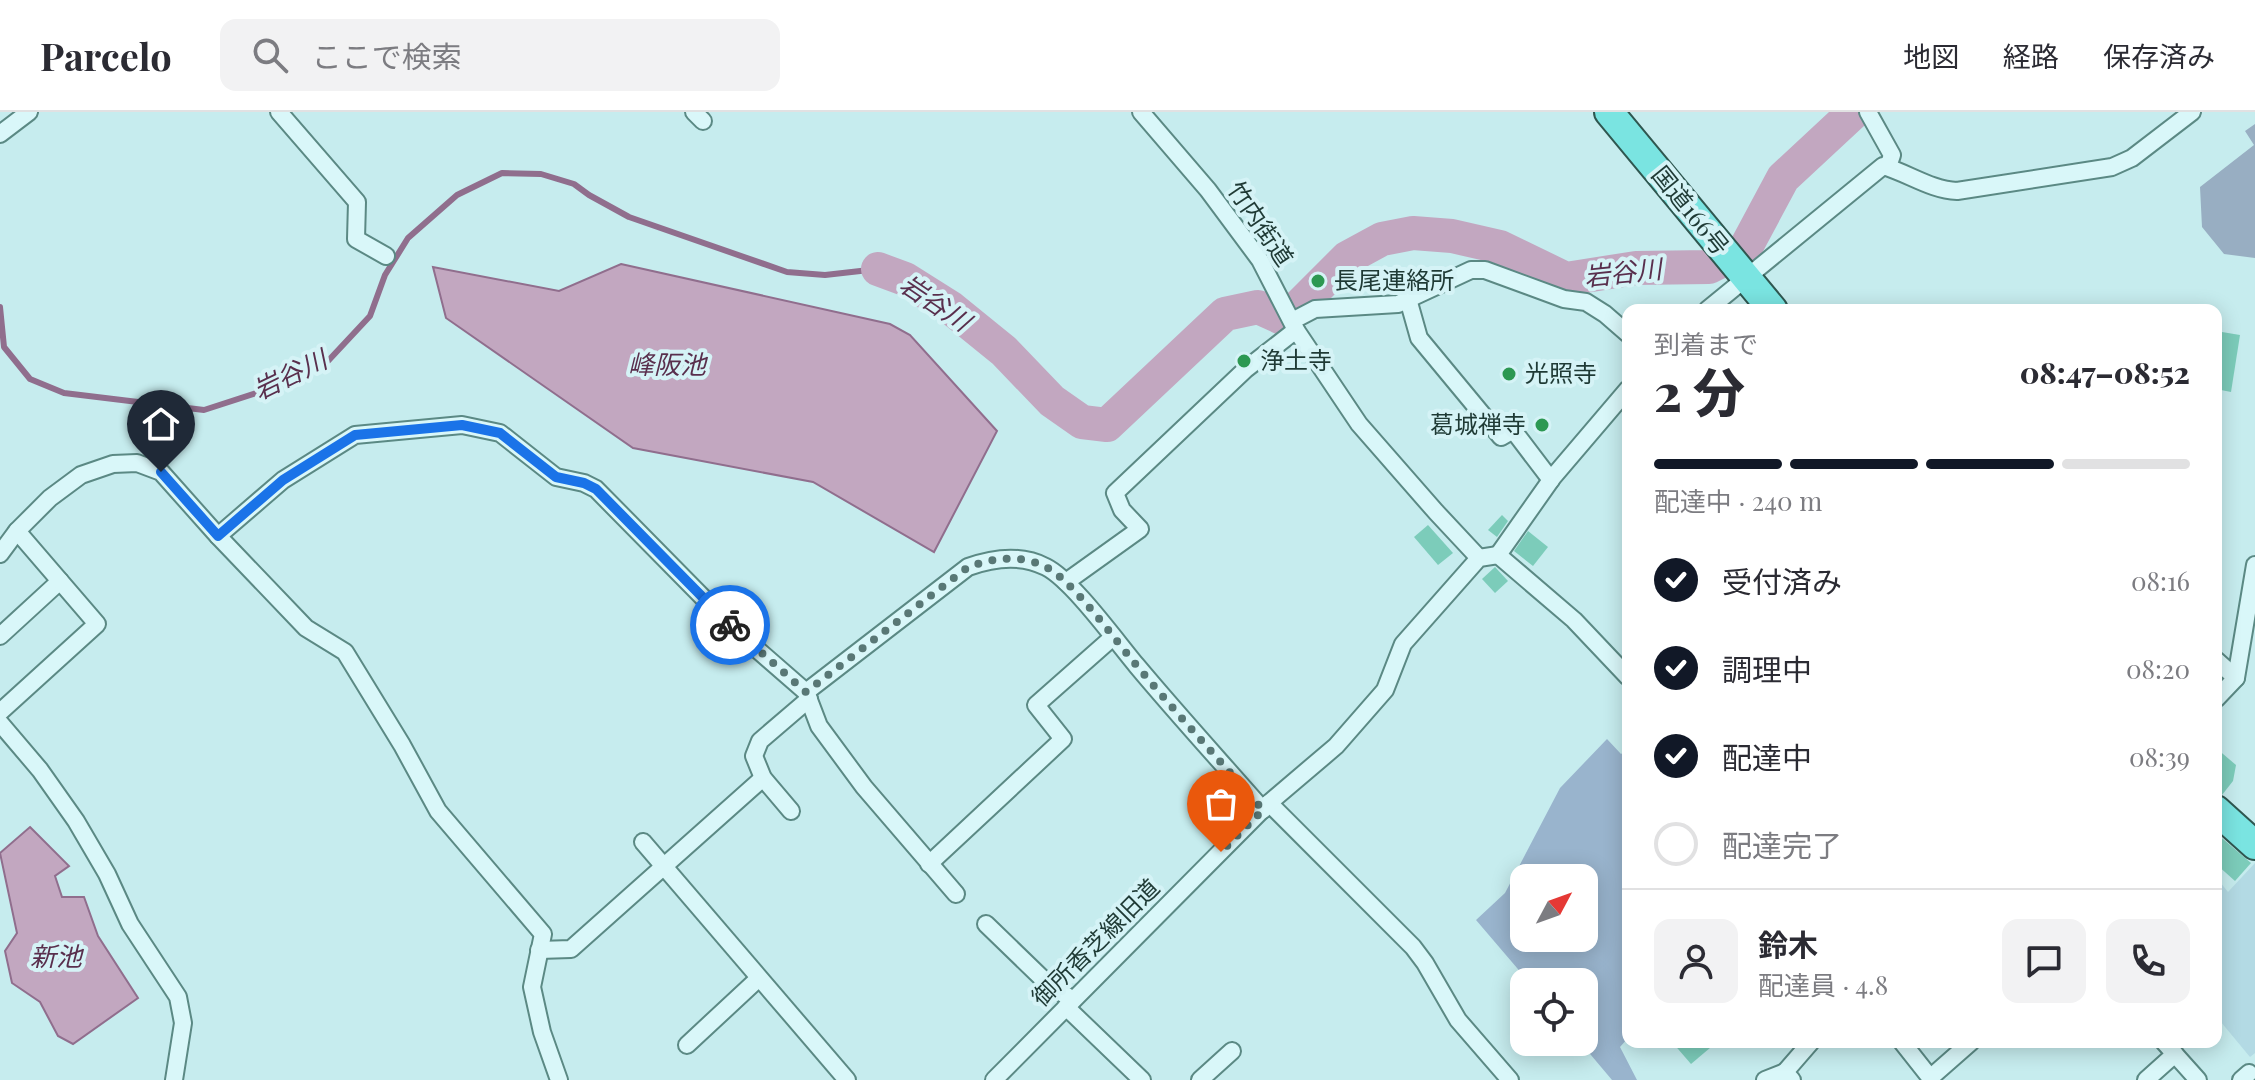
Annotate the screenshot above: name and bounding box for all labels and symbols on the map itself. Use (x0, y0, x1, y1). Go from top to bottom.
street label: 国道166号 (1646, 159, 1737, 261)
street label: 竹内街道 (1222, 174, 1302, 272)
water label: 岩谷川 (1582, 250, 1666, 293)
place label: 長尾連絡所 (1334, 263, 1454, 295)
water label: 岩谷川 (894, 265, 980, 340)
marker: 長尾連絡所 (1309, 272, 1327, 290)
water label: 岩谷川 (247, 340, 335, 406)
place label: 浄土寺 (1260, 343, 1332, 375)
water label: 峰阪池 (628, 346, 709, 381)
marker: 浄土寺 (1235, 352, 1253, 370)
place label: 光照寺 (1525, 356, 1597, 388)
marker: 光照寺 (1500, 365, 1518, 383)
pin (127, 390, 195, 472)
place label: 葛城禅寺 (1430, 407, 1526, 439)
marker: 葛城禅寺 (1533, 416, 1551, 434)
courier (690, 585, 770, 665)
pin (1187, 770, 1255, 852)
north arrow (1510, 864, 1598, 952)
street label: 御所香芝線旧道 (1024, 871, 1165, 1012)
water label: 新池 (30, 938, 85, 973)

